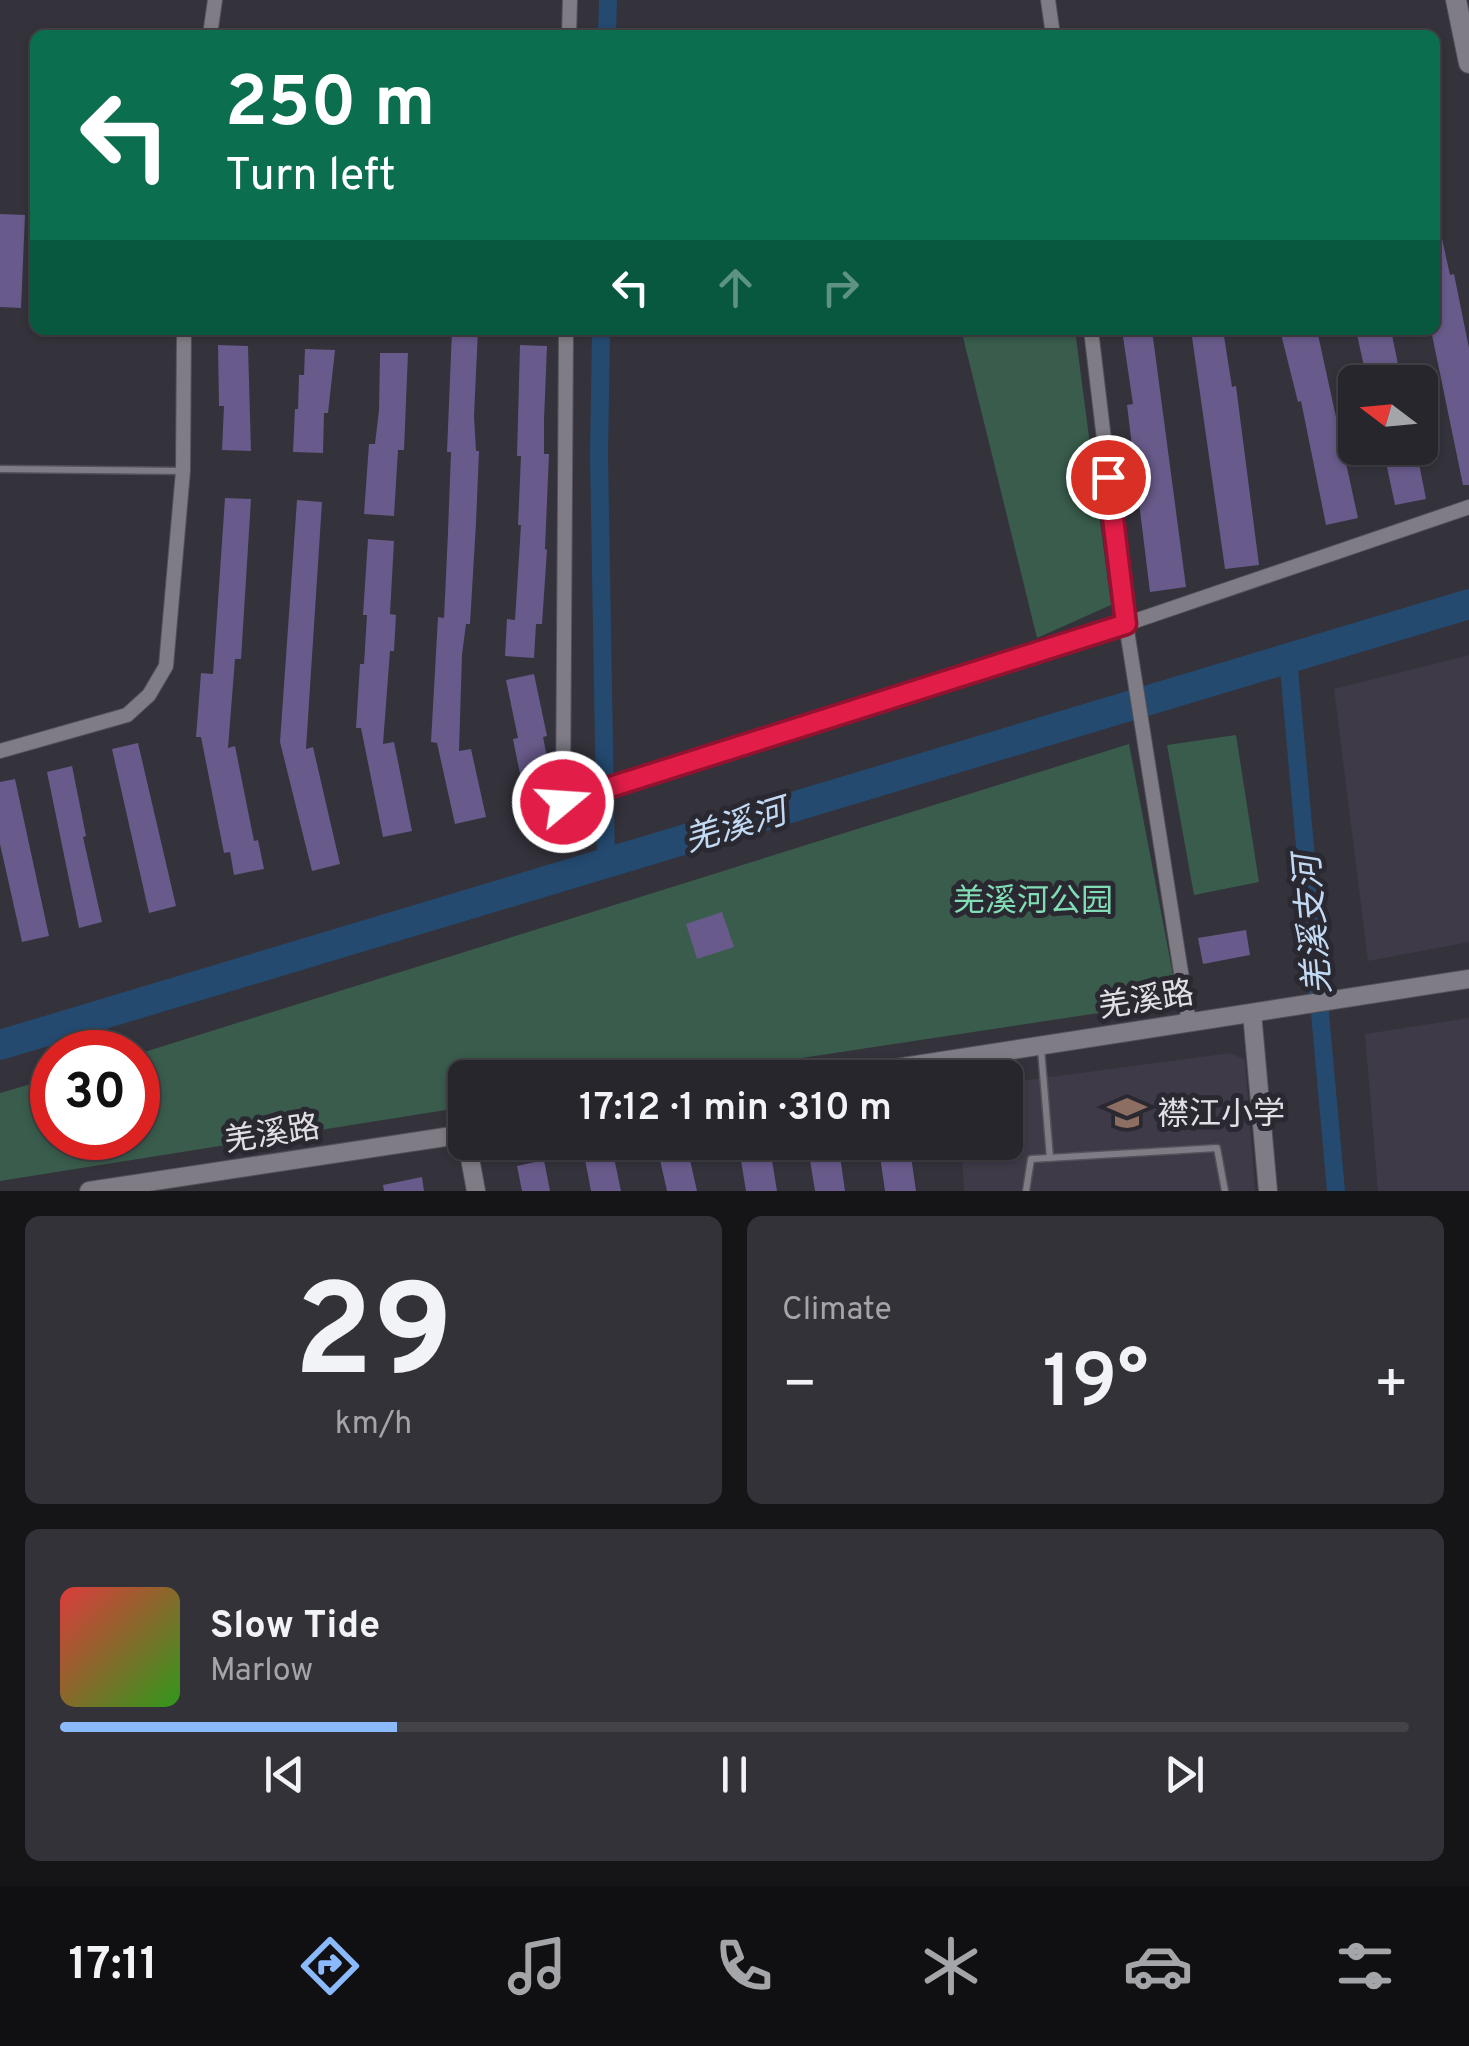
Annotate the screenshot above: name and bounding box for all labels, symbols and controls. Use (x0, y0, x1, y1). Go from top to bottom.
text: 250 m (225, 62, 435, 151)
icon: left (60, 70, 190, 200)
text: Turn left (225, 149, 396, 206)
icon: left (603, 260, 658, 315)
icon: ahead (708, 260, 763, 315)
icon: right (813, 260, 868, 315)
north arrow (1338, 365, 1438, 465)
map controls (1338, 365, 1438, 465)
pin (1066, 435, 1151, 520)
icon: arrive (1081, 450, 1136, 505)
position arrow (511, 750, 615, 854)
water label: 羌溪河 (679, 790, 798, 864)
water label: 羌溪支河 (1286, 847, 1343, 996)
park label: 羌溪河公园 (953, 883, 1113, 923)
street label: 羌溪路 (1096, 975, 1197, 1029)
speed limit sign: 30 (30, 1030, 160, 1160)
text: 17:12 · 1 min · 310 m (579, 1085, 892, 1134)
school or university icon: 襟江小学 (1106, 1092, 1148, 1134)
place label: 襟江小学 (1157, 1096, 1285, 1136)
street label: 羌溪路 (222, 1109, 323, 1163)
text: 29 (294, 1257, 453, 1422)
text: Climate (782, 1291, 892, 1331)
text: 19° (1042, 1339, 1149, 1434)
text: − (782, 1352, 817, 1422)
text: + (1374, 1352, 1409, 1422)
text: km/h (335, 1405, 412, 1445)
text: Slow Tide (210, 1603, 380, 1652)
text: Marlow (210, 1652, 313, 1692)
icon: previous (257, 1747, 312, 1802)
icon: pause (707, 1747, 762, 1802)
icon: next (1157, 1747, 1212, 1802)
icon: directions (295, 1931, 365, 2001)
icon: music (502, 1931, 572, 2001)
icon: phone (709, 1931, 779, 2001)
icon: climate (916, 1931, 986, 2001)
icon: car (1123, 1931, 1193, 2001)
icon: filters (1330, 1931, 1400, 2001)
text: 17:11 (69, 1938, 158, 1995)

